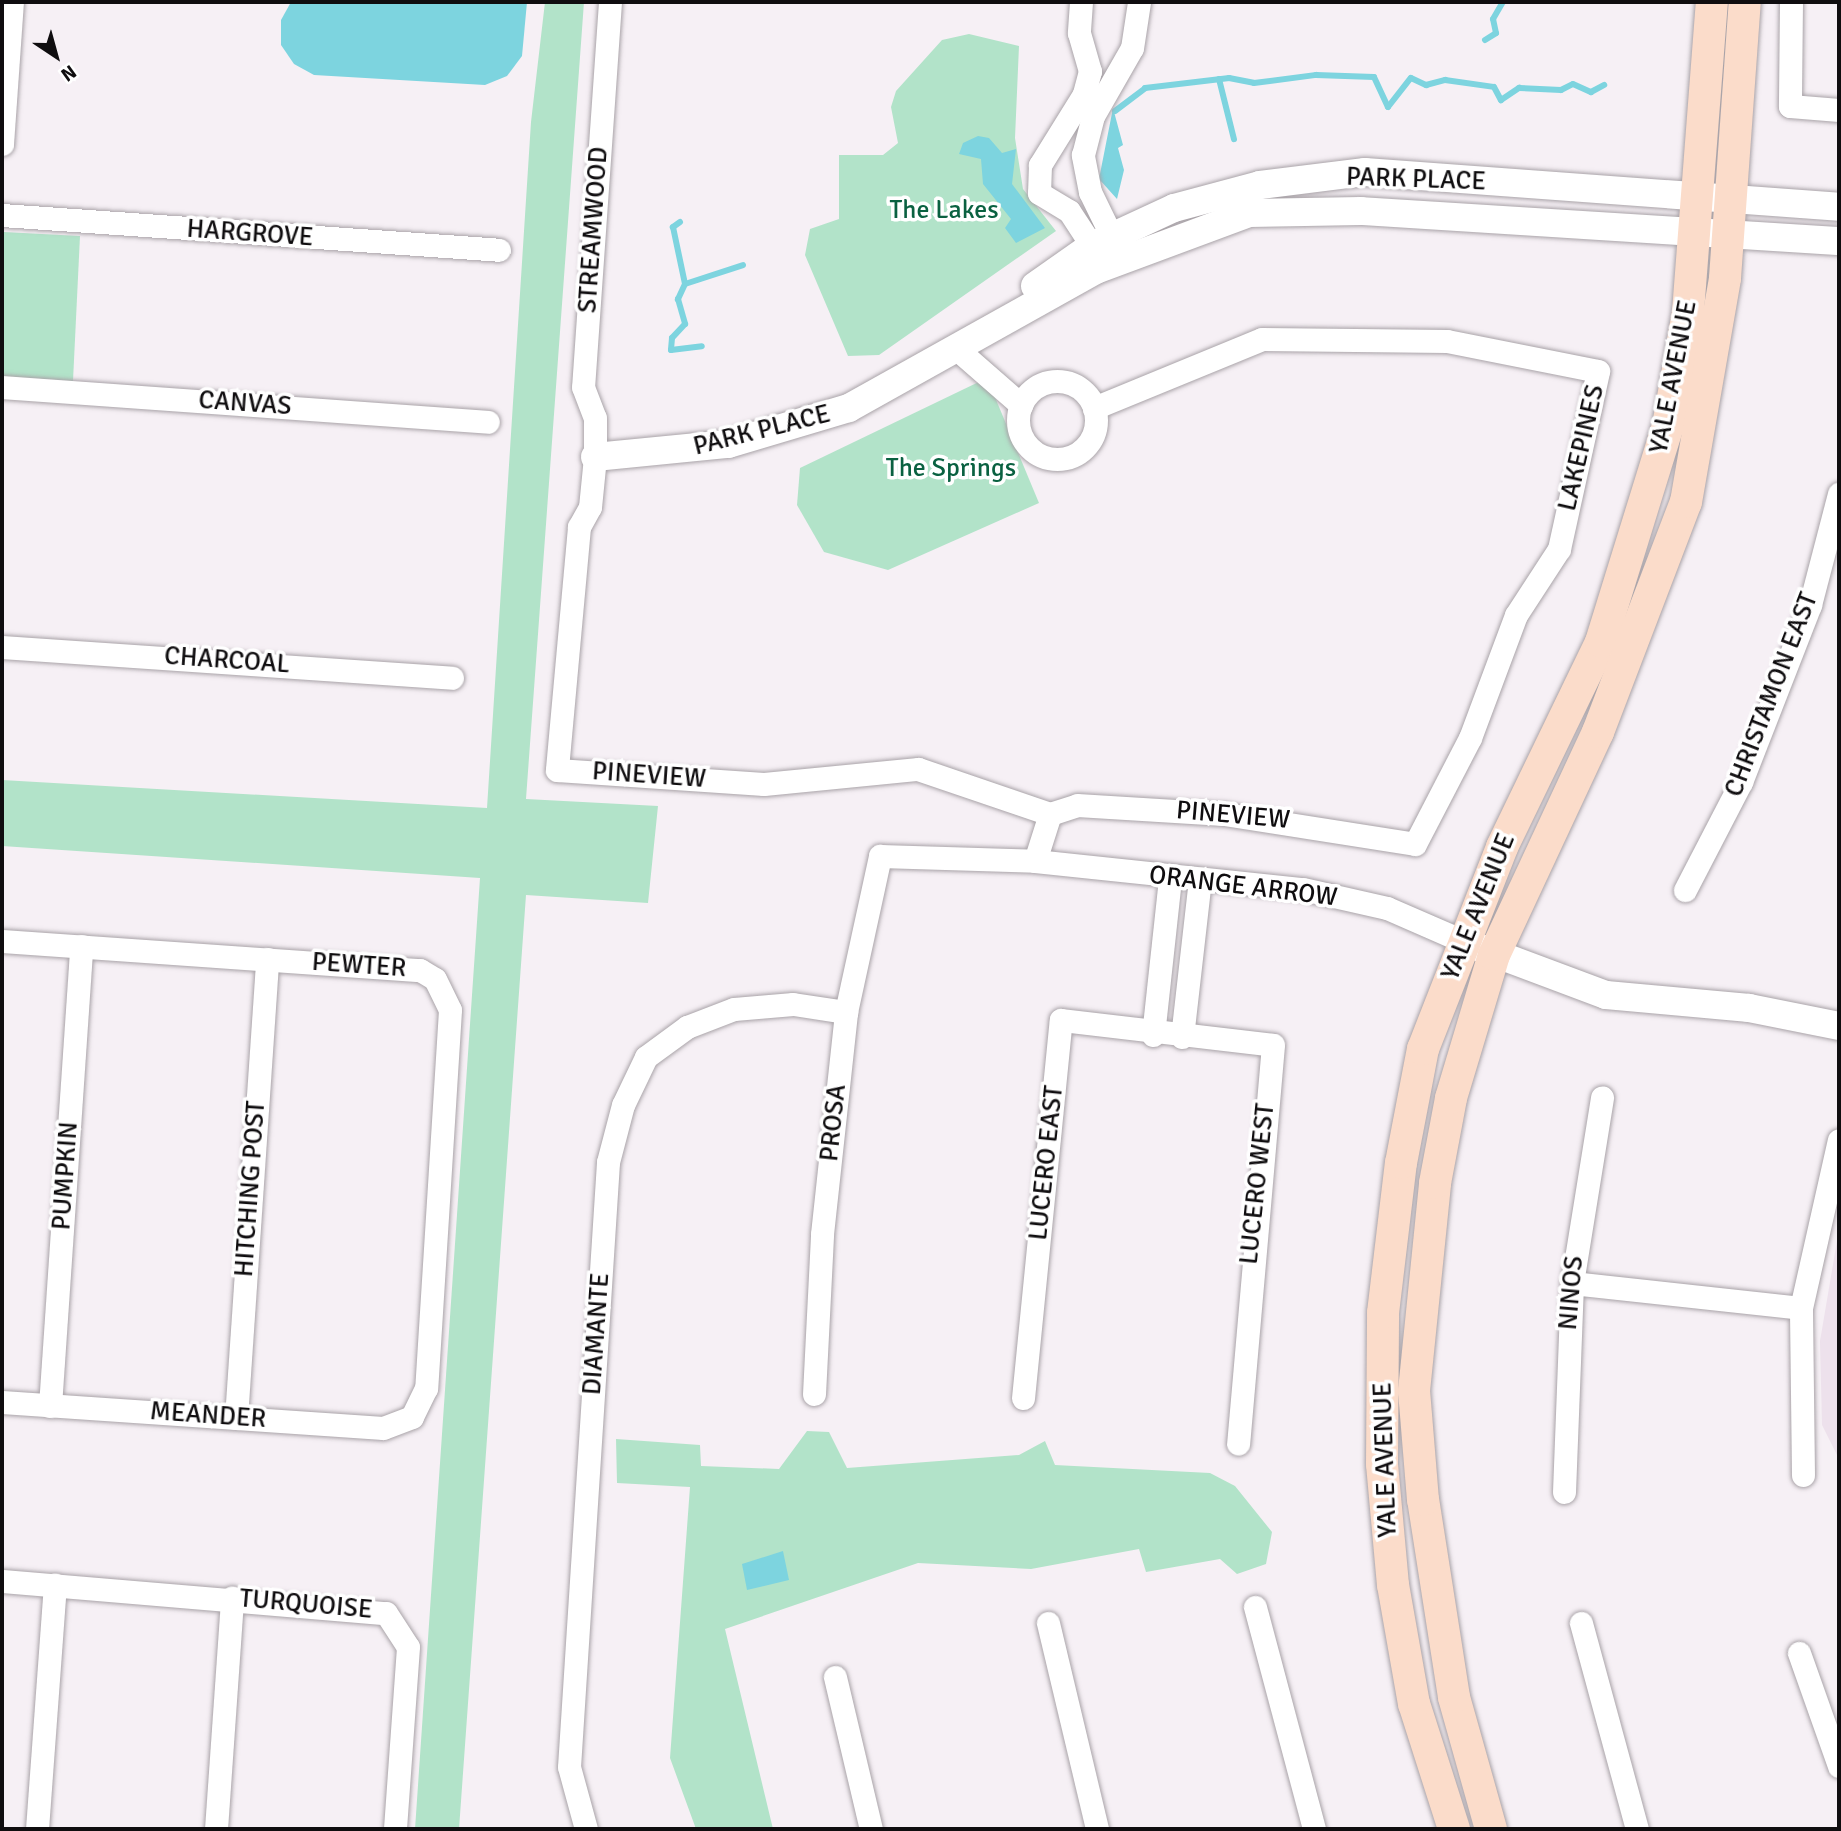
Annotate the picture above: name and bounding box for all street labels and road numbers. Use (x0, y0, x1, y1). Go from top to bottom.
street label: STREAMWOOD (573, 146, 615, 314)
street label: PARK PLACE (1346, 162, 1486, 198)
street label: HARGROVE (186, 214, 314, 254)
street label: YALE AVENUE (1644, 298, 1704, 456)
street label: LAKEPINES (1552, 382, 1612, 514)
street label: CANVAS (197, 385, 293, 423)
street label: PARK PLACE (690, 399, 834, 463)
street label: CHRISTAMON EAST (1719, 589, 1825, 801)
street label: CHARCOAL (163, 641, 291, 681)
street label: PINEVIEW (591, 756, 707, 796)
street label: PINEVIEW (1175, 795, 1291, 837)
street label: YALE AVENUE (1435, 829, 1523, 985)
street label: ORANGE ARROW (1147, 860, 1339, 914)
street label: PEWTER (311, 947, 407, 985)
street label: PROSA (814, 1083, 854, 1163)
street label: LUCERO EAST (1023, 1084, 1071, 1242)
street label: HITCHING POST (229, 1100, 273, 1278)
street label: LUCERO WEST (1234, 1102, 1282, 1266)
street label: PUMPKIN (47, 1121, 85, 1231)
street label: NINOS (1553, 1255, 1591, 1331)
street label: DIAMANTE (577, 1272, 617, 1396)
street label: YALE AVENUE (1368, 1382, 1404, 1538)
street label: MEANDER (149, 1396, 267, 1436)
street label: TURQUOISE (238, 1584, 374, 1626)

